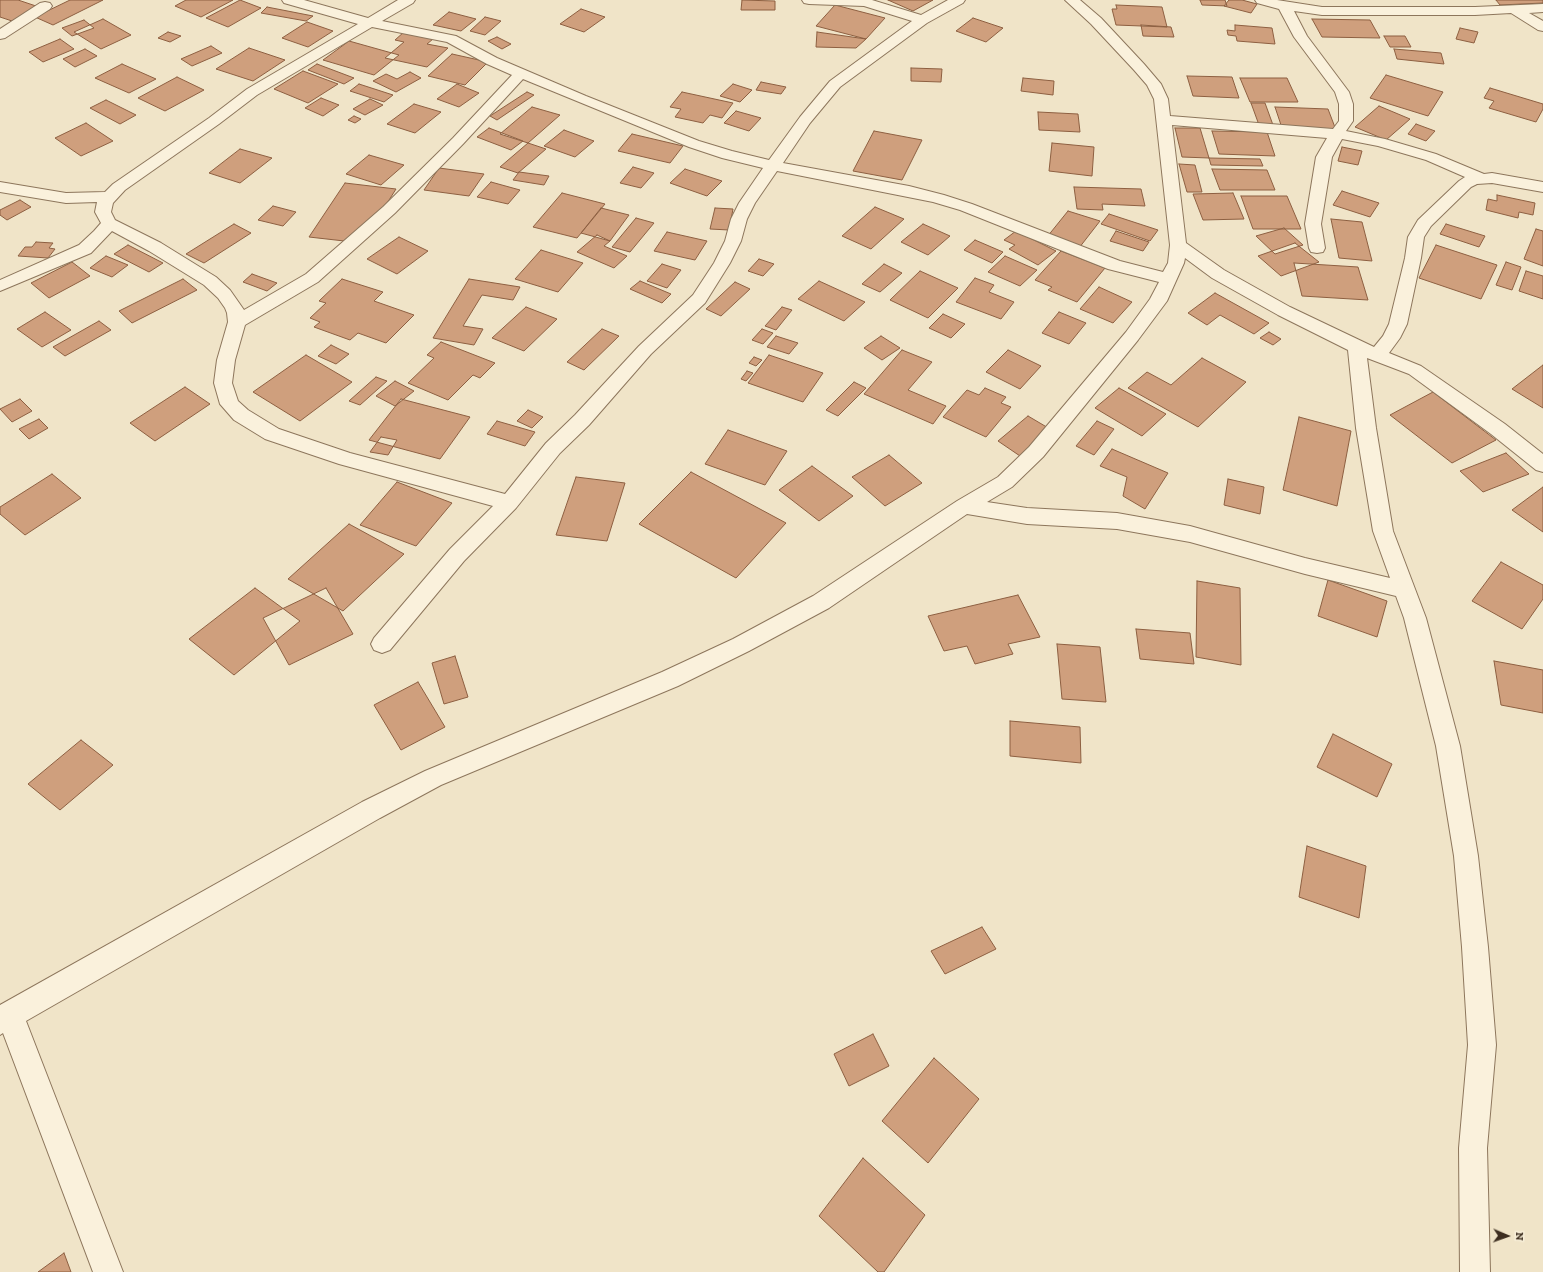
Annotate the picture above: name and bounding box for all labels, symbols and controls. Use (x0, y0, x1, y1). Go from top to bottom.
north arrow (1487, 1216, 1527, 1256)
text: N (1513, 1232, 1526, 1241)

